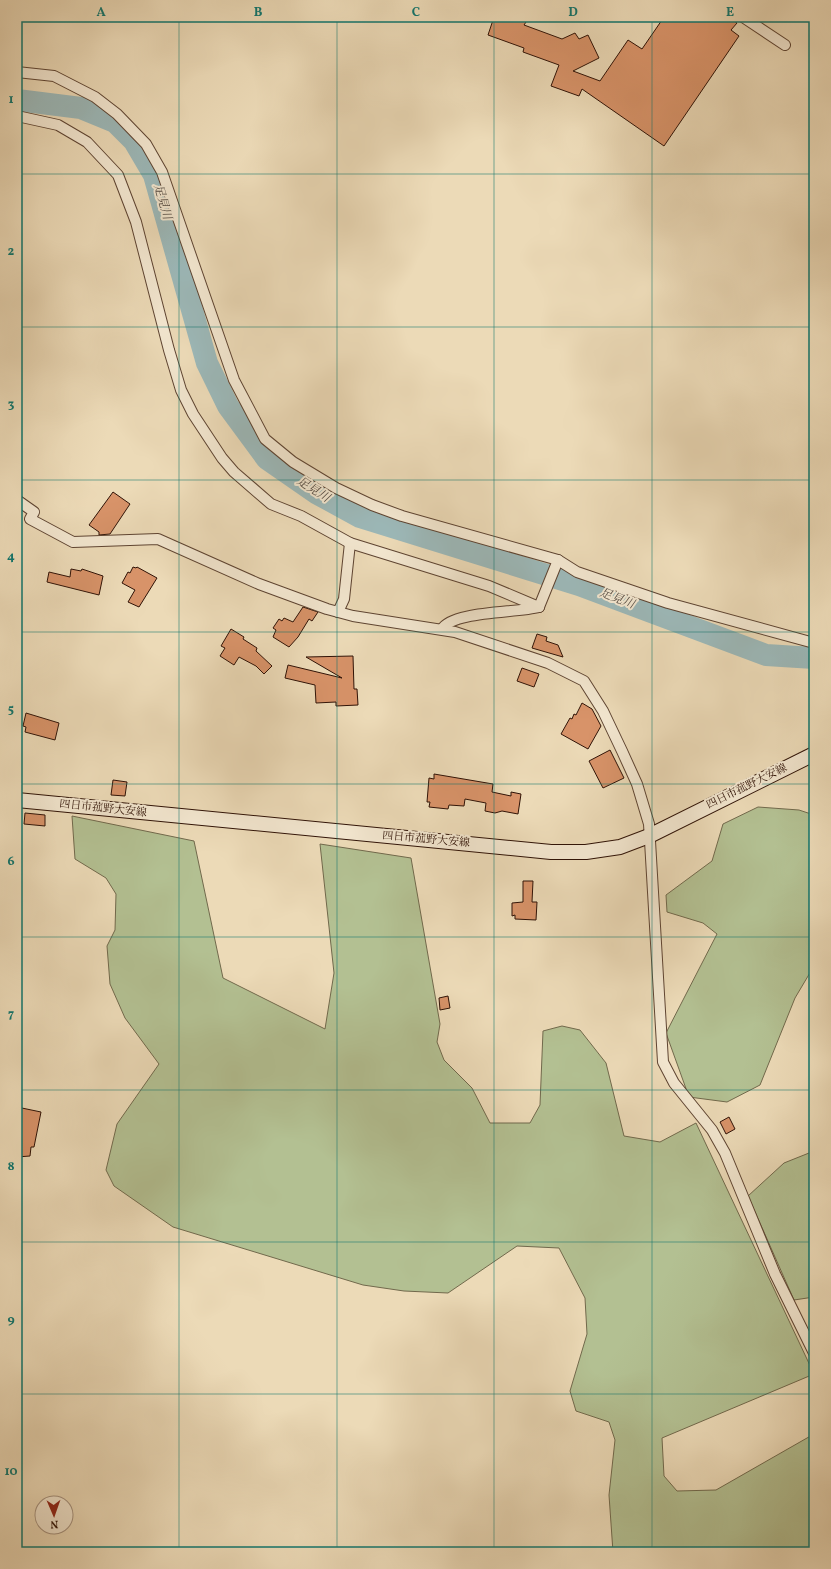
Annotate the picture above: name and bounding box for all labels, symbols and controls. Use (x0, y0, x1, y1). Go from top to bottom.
text: A (96, 4, 106, 22)
text: B (254, 4, 263, 22)
text: C (412, 4, 420, 22)
text: D (568, 4, 578, 22)
text: E (726, 4, 734, 22)
text: 1 (8, 91, 14, 109)
water label: 足見川 (149, 182, 175, 223)
text: 2 (8, 243, 15, 261)
text: 3 (8, 396, 15, 414)
water label: 足見川 (293, 474, 334, 507)
text: 4 (7, 548, 15, 566)
water label: 足見川 (597, 585, 639, 614)
text: 5 (8, 701, 14, 719)
street label: 四日市菰野大安線 (704, 761, 790, 813)
street label: 四日市菰野大安線 (58, 797, 148, 821)
street label: 四日市菰野大安線 (382, 829, 470, 851)
text: 6 (7, 853, 15, 871)
text: 7 (8, 1006, 14, 1024)
text: 8 (7, 1158, 15, 1176)
text: 9 (7, 1311, 15, 1329)
text: 10 (4, 1463, 18, 1481)
north arrow (34, 1495, 74, 1535)
text: N (50, 1516, 59, 1531)

